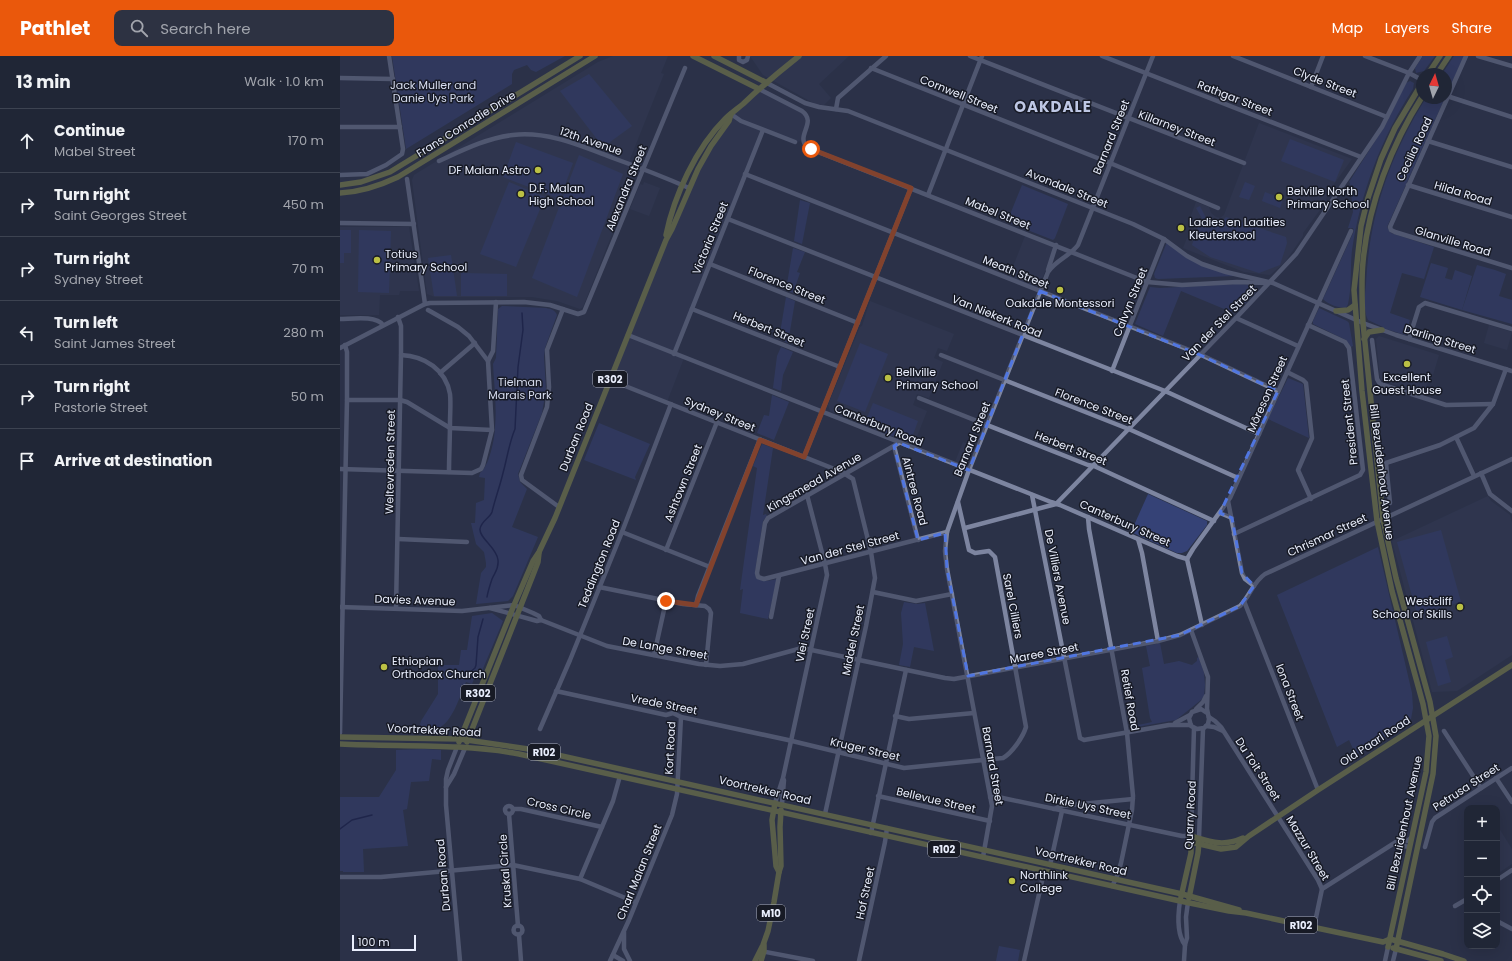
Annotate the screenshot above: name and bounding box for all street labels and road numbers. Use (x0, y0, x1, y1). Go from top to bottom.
street label: Clyde Street (1291, 63, 1359, 101)
street label: Cornwell Street (917, 71, 1001, 117)
street label: Rathgar Street (1195, 76, 1275, 120)
street label: Frans Conradie Drive (413, 87, 519, 161)
street label: Barnard Street (1089, 97, 1133, 177)
street label: Killarney Street (1136, 106, 1218, 150)
street label: Cecilia Road (1392, 114, 1436, 184)
street label: 12th Avenue (558, 123, 625, 159)
street label: Alexandra Street (602, 143, 650, 233)
street label: Avondale Street (1024, 164, 1110, 212)
street label: Hilda Road (1432, 177, 1494, 209)
street label: Mabel Street (963, 193, 1033, 233)
street label: Victoria Street (688, 199, 732, 277)
street label: Glanville Road (1413, 222, 1493, 260)
street label: Meath Street (981, 251, 1051, 293)
street label: Florence Street (746, 262, 828, 308)
street label: Calvyn Street (1109, 265, 1151, 339)
street label: Van der Stel Street (1178, 281, 1260, 365)
street label: Van Niekerk Road (950, 291, 1044, 341)
street label: Herbert Street (731, 307, 807, 351)
street label: Darling Street (1402, 320, 1478, 358)
street label: Môreson Street (1243, 353, 1291, 435)
road number: R302 (593, 371, 627, 387)
street label: President Street (1337, 378, 1361, 466)
street label: Florence Street (1053, 384, 1135, 428)
street label: Sydney Street (682, 392, 758, 436)
street label: Barnard Street (950, 399, 994, 479)
street label: Durban Road (555, 400, 597, 474)
street label: Canterbury Road (832, 400, 926, 450)
street label: Bill Bezuidenhout Avenue (1366, 403, 1398, 541)
street label: Weltevreden Street (381, 410, 399, 514)
street label: Herbert Street (1033, 427, 1109, 469)
street label: Ashtown Street (660, 442, 706, 524)
street label: Kingsmead Avenue (764, 448, 864, 516)
street label: Aintree Road (898, 455, 932, 527)
street label: Canterbury Street (1077, 496, 1173, 550)
street label: Chrismar Street (1285, 510, 1369, 560)
street label: Teddington Road (574, 517, 624, 611)
street label: Van der Stel Street (799, 527, 901, 569)
street label: De Villiers Avenue (1041, 528, 1075, 626)
street label: Sarel Cilliers (999, 572, 1027, 640)
street label: Davies Avenue (374, 591, 456, 609)
street label: Middel Street (838, 603, 868, 677)
street label: Vlei Street (791, 607, 819, 663)
street label: De Lange Street (621, 633, 709, 663)
street label: Maree Street (1008, 638, 1080, 668)
street label: Iona Street (1272, 661, 1308, 723)
street label: Retief Road (1117, 668, 1143, 732)
road number: R302 (461, 685, 495, 701)
street label: Vrede Street (629, 690, 699, 718)
street label: Old Paarl Road (1337, 712, 1413, 770)
street label: Voortrekker Road (386, 720, 482, 740)
street label: Kort Road (661, 721, 679, 775)
street label: Barnard Street (978, 725, 1008, 807)
street label: Kruger Street (828, 733, 902, 765)
street label: Du Toit Street (1232, 734, 1284, 804)
road number: R102 (528, 744, 560, 760)
street label: Bill Bezuidenhout Avenue (1382, 754, 1426, 892)
street label: Petrusa Street (1429, 759, 1503, 815)
street label: Voortrekker Road (717, 772, 813, 808)
street label: Quarry Road (1180, 780, 1200, 850)
street label: Bellevue Street (895, 783, 977, 817)
street label: Dirkie Uys Street (1044, 789, 1132, 823)
street label: Cross Circle (525, 793, 593, 823)
street label: Mazzur Street (1282, 812, 1334, 884)
street label: Charl Malan Street (612, 822, 666, 922)
street label: Kruskal Circle (494, 833, 516, 908)
street label: Durban Road (432, 838, 454, 912)
road number: R102 (928, 841, 960, 857)
street label: Voortrekker Road (1033, 843, 1129, 879)
street label: Hof Street (852, 865, 878, 921)
road number: M10 (757, 905, 785, 921)
road number: R102 (1285, 917, 1317, 933)

